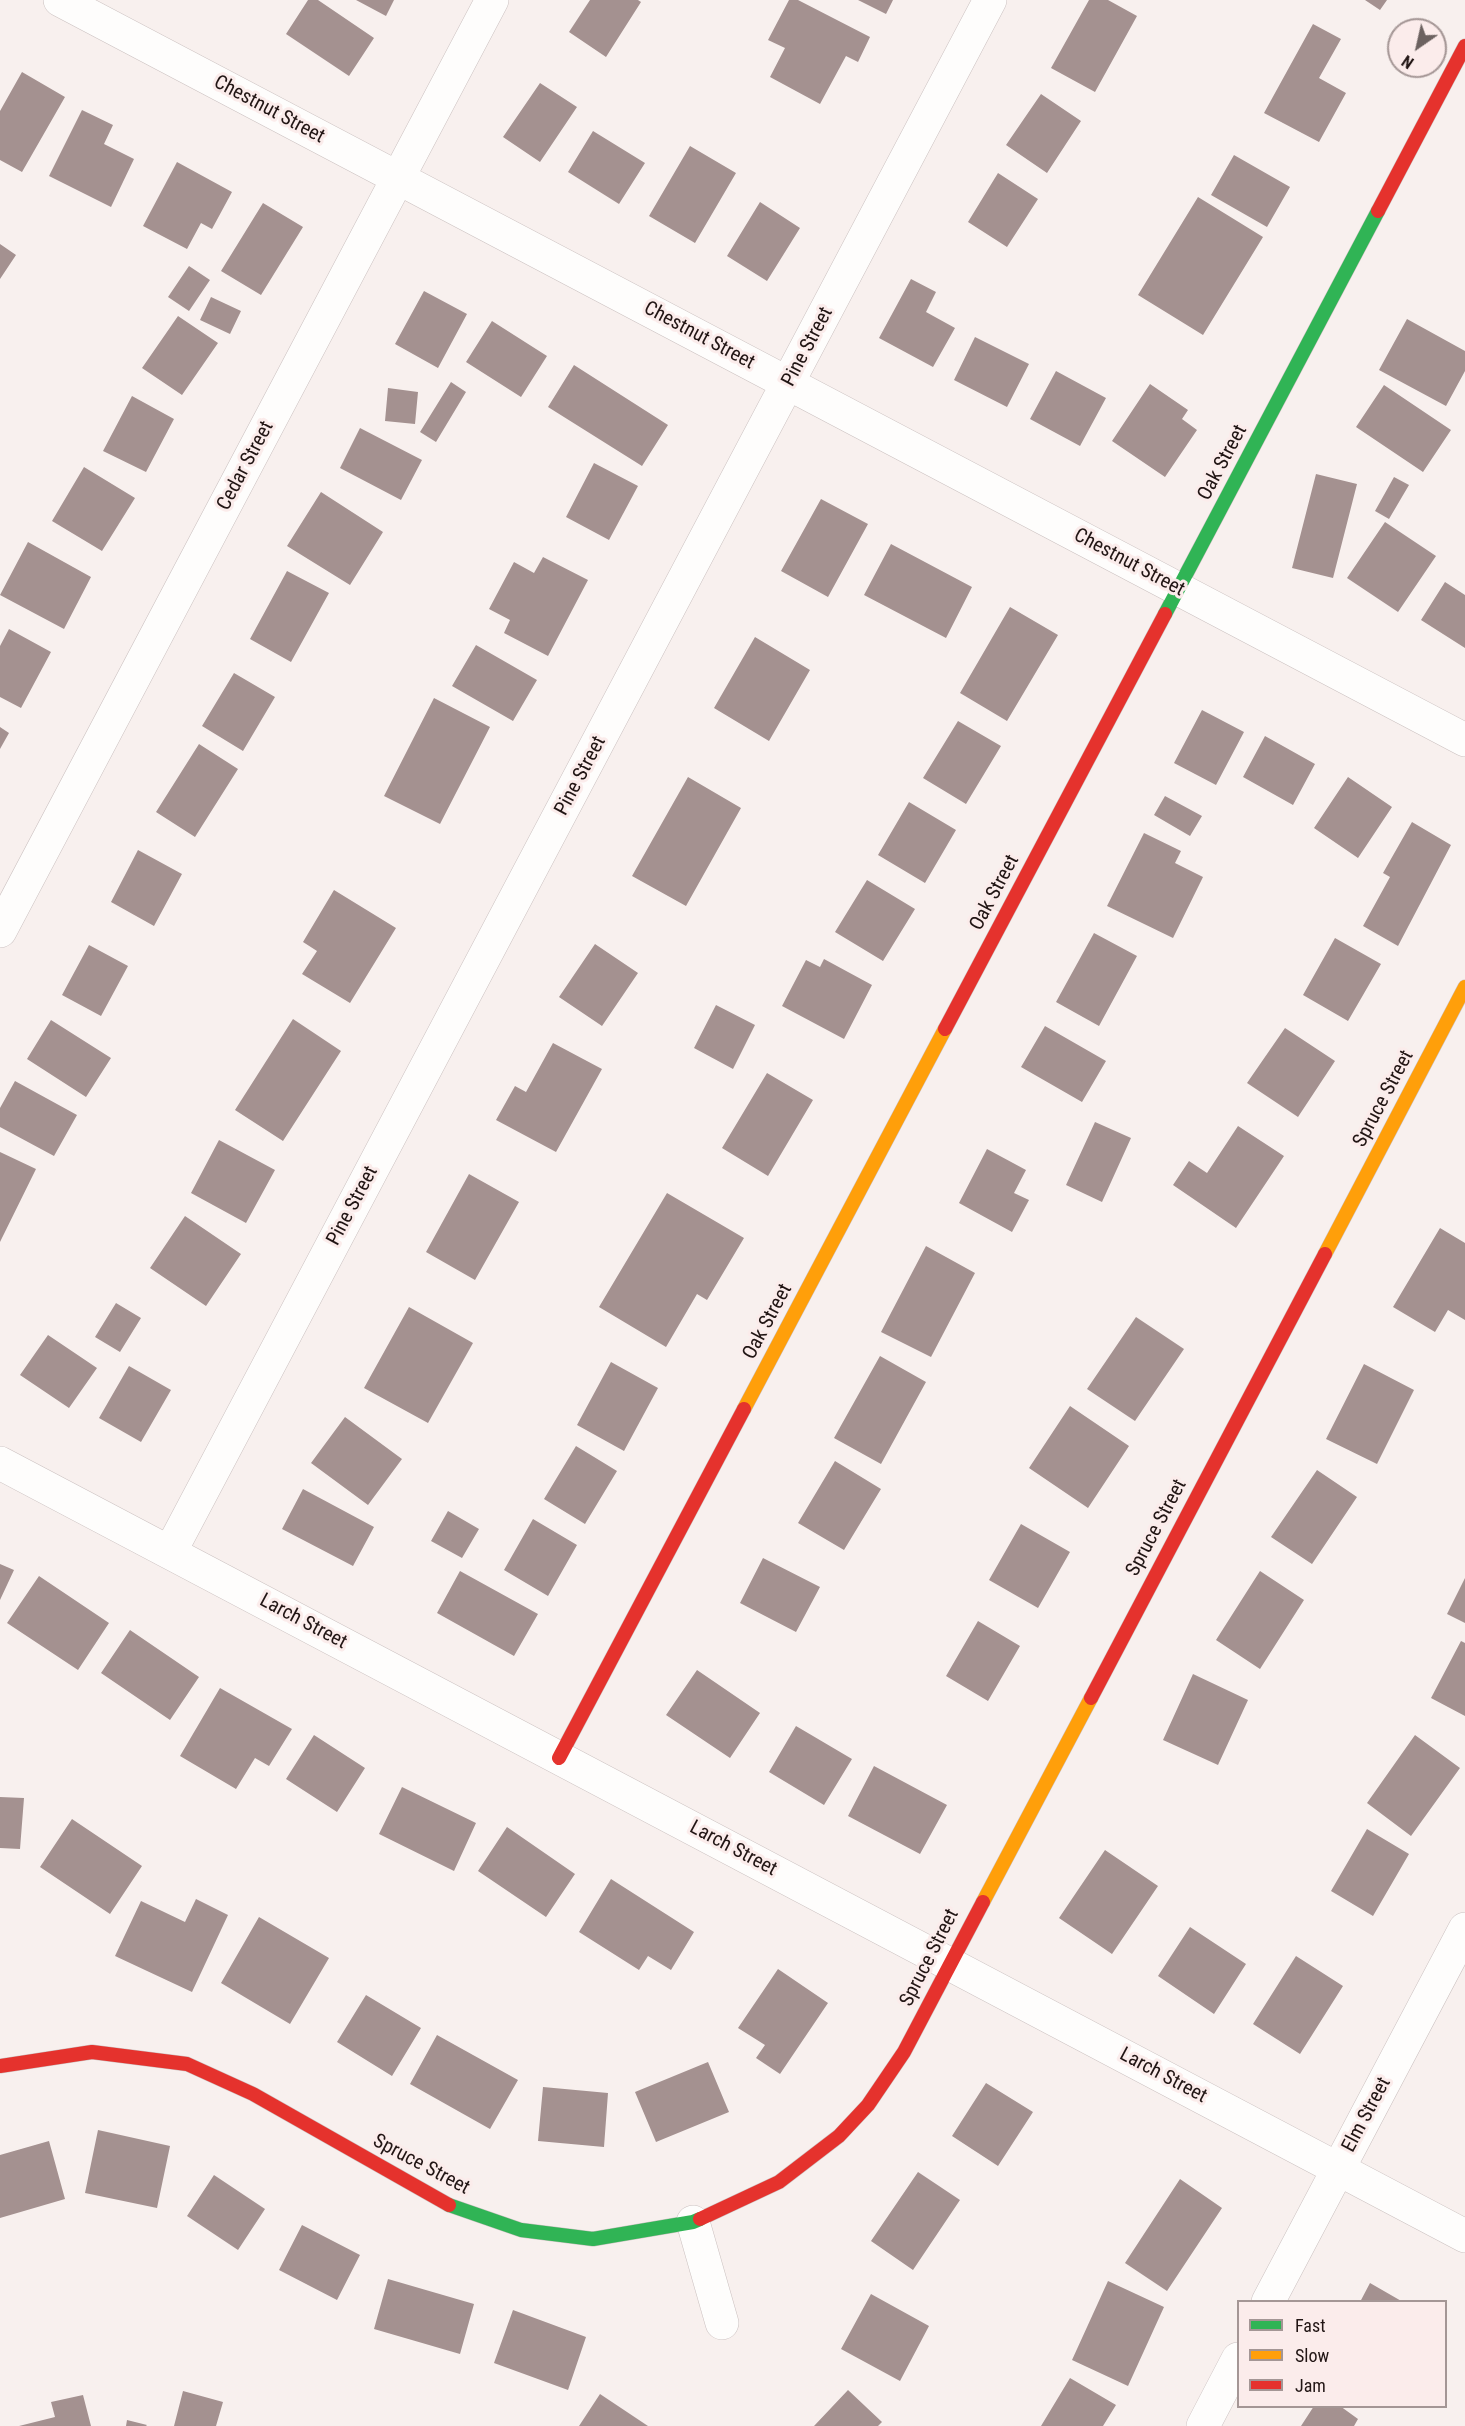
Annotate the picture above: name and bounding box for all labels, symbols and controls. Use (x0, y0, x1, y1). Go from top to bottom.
north arrow (1387, 18, 1447, 78)
text: N (1398, 51, 1417, 72)
street label: Chestnut Street (209, 71, 329, 149)
street label: Chestnut Street (639, 297, 759, 375)
street label: Pine Street (777, 303, 839, 391)
street label: Cedar Street (212, 417, 280, 515)
street label: Oak Street (1193, 421, 1253, 505)
street label: Chestnut Street (1069, 524, 1189, 602)
street label: Pine Street (550, 732, 612, 820)
street label: Oak Street (965, 851, 1025, 935)
street label: Spruce Street (1349, 1047, 1419, 1151)
street label: Pine Street (322, 1162, 384, 1250)
street label: Oak Street (738, 1280, 798, 1364)
street label: Spruce Street (1122, 1476, 1192, 1580)
street label: Larch Street (255, 1589, 351, 1655)
street label: Larch Street (685, 1816, 781, 1882)
street label: Spruce Street (895, 1905, 965, 2011)
street label: Larch Street (1115, 2043, 1211, 2109)
street label: Elm Street (1337, 2074, 1397, 2156)
street label: Spruce Street (369, 2130, 473, 2200)
legend (1237, 2300, 1447, 2408)
text: Fast (1295, 2315, 1326, 2336)
text: Slow (1295, 2345, 1329, 2366)
text: Jam (1295, 2375, 1326, 2396)

